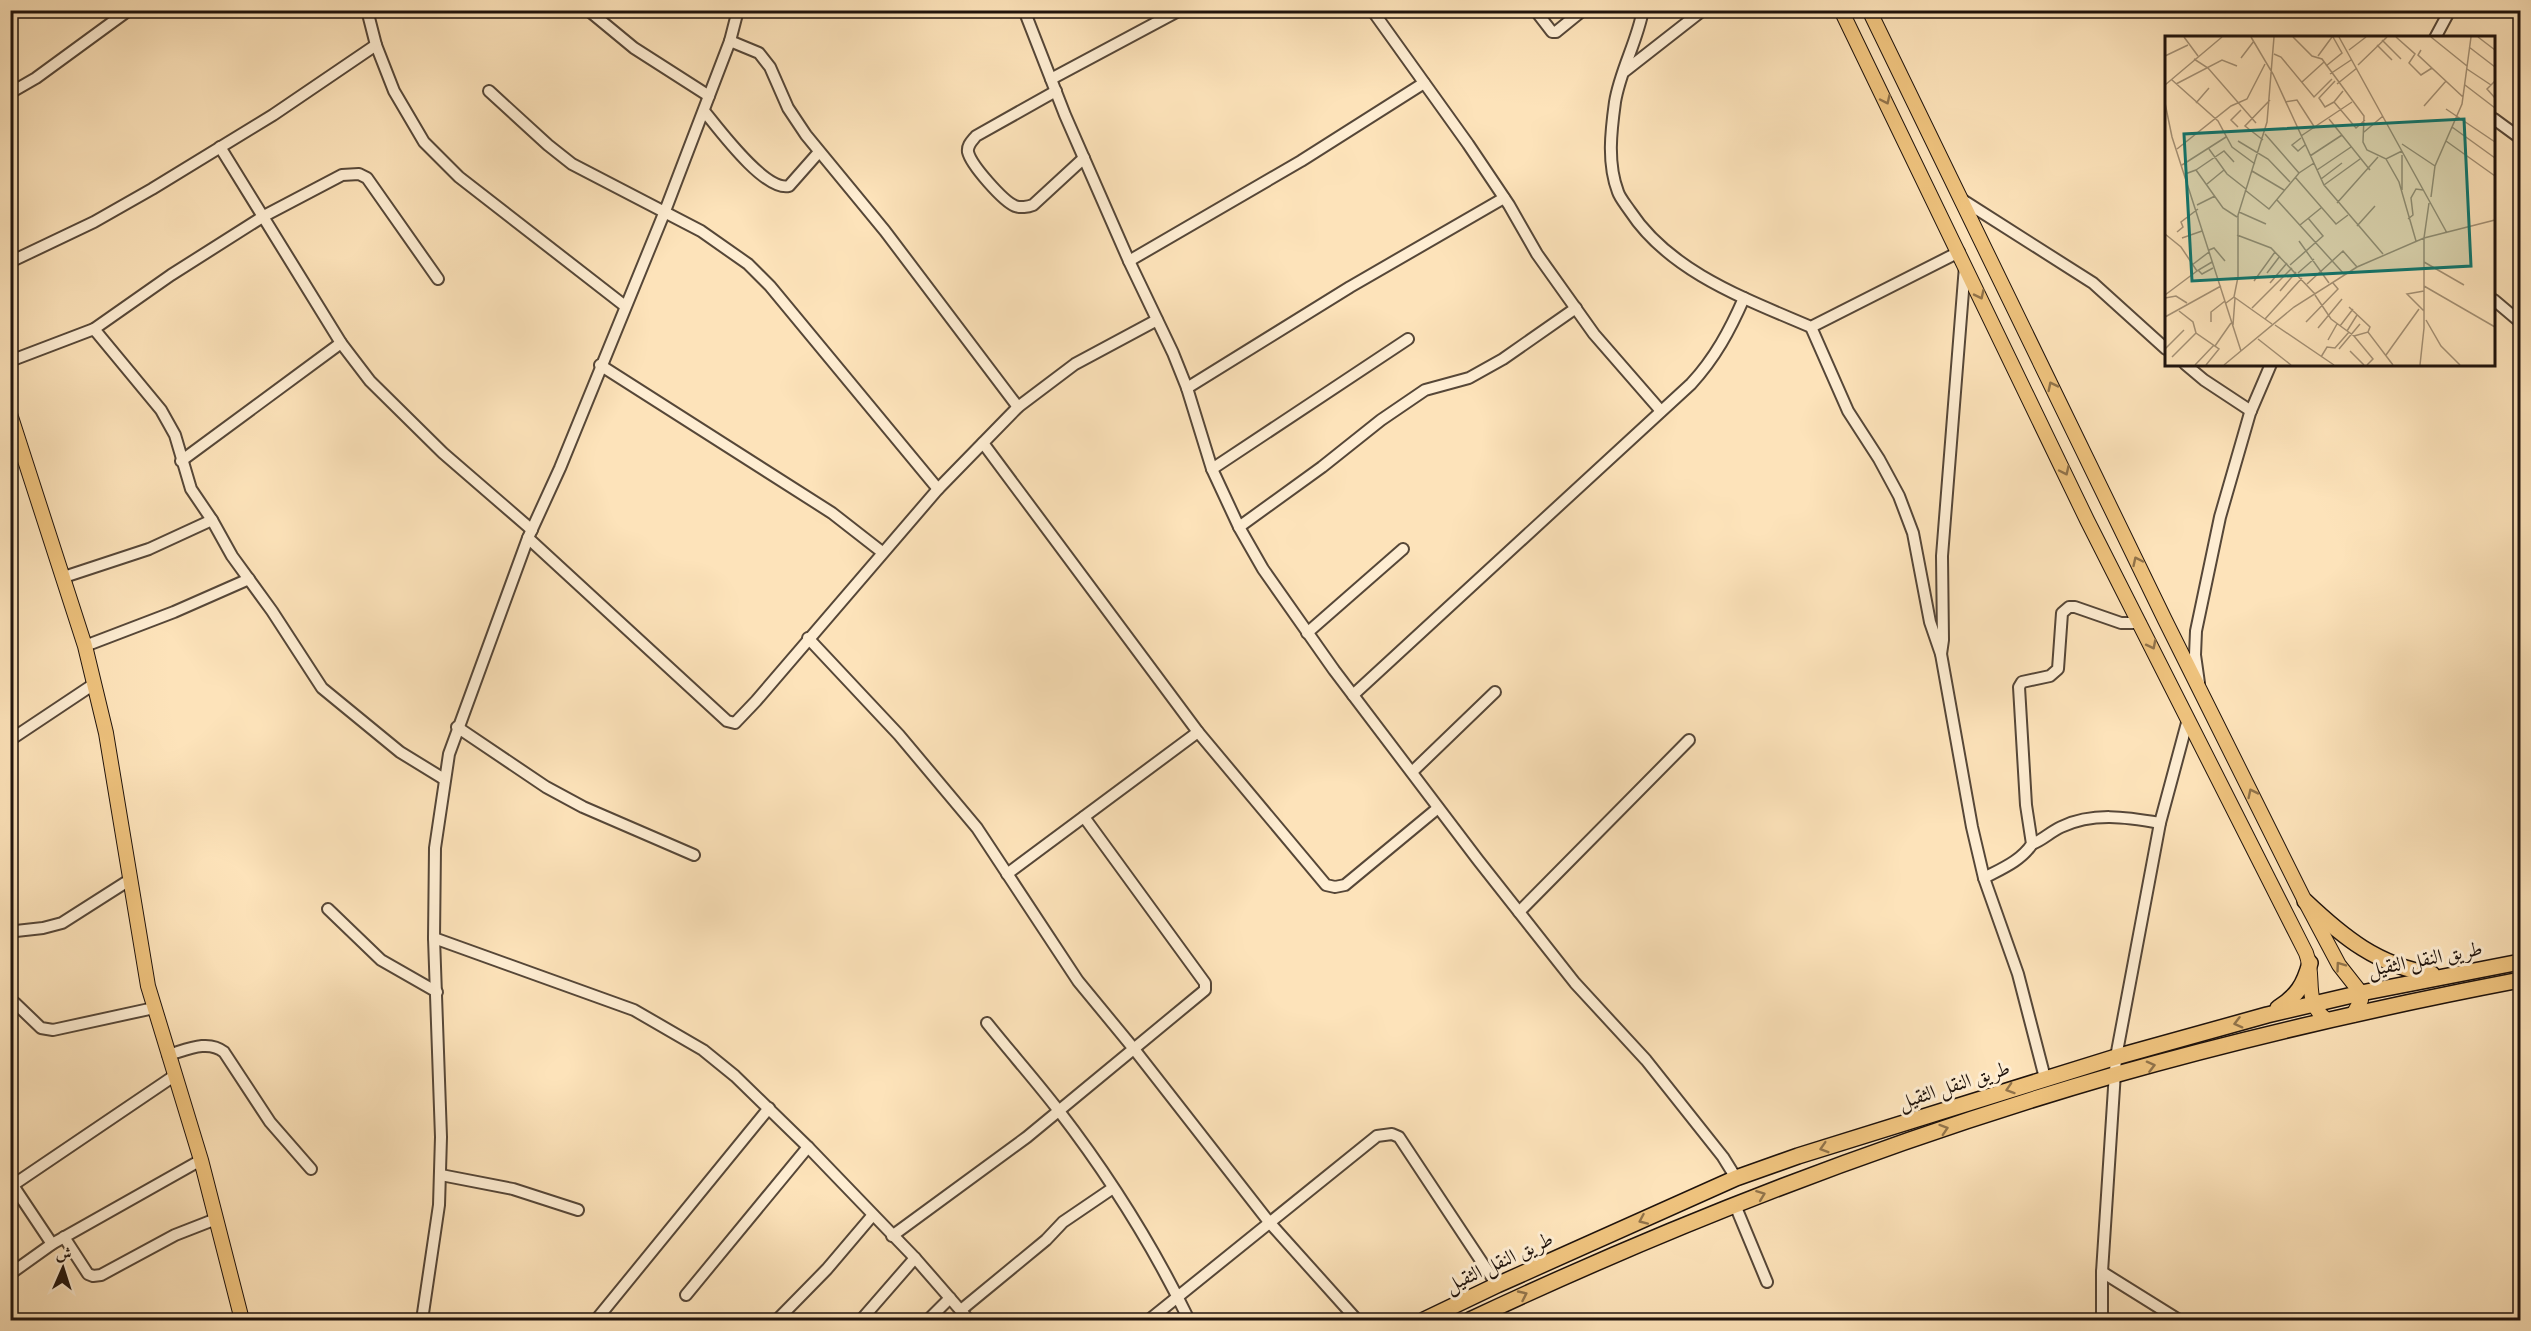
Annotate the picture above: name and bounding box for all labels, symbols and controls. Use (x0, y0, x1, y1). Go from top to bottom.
inset map (2165, 36, 2495, 366)
one-way arrow (1878, 94, 1890, 105)
one-way arrow (1972, 289, 1984, 300)
one-way arrow (2048, 381, 2060, 392)
one-way arrow (2057, 464, 2069, 475)
one-way arrow (2133, 557, 2145, 568)
one-way arrow (2144, 639, 2156, 650)
one-way arrow (2247, 788, 2259, 799)
street label: طريق النقل الثقيل (2366, 937, 2485, 984)
one-way arrow (2336, 962, 2347, 973)
one-way arrow (2233, 1016, 2243, 1028)
street label: طريق النقل الثقيل (1895, 1056, 2014, 1117)
one-way arrow (2146, 1060, 2156, 1073)
one-way arrow (2005, 1082, 2016, 1095)
one-way arrow (1938, 1124, 1949, 1137)
one-way arrow (1819, 1141, 1830, 1153)
one-way arrow (1755, 1190, 1766, 1202)
one-way arrow (1639, 1212, 1650, 1224)
street label: طريق النقل الثقيل (1441, 1227, 1558, 1300)
north arrow (33, 1238, 93, 1298)
text: ش (55, 1244, 72, 1263)
one-way arrow (1517, 1291, 1528, 1303)

